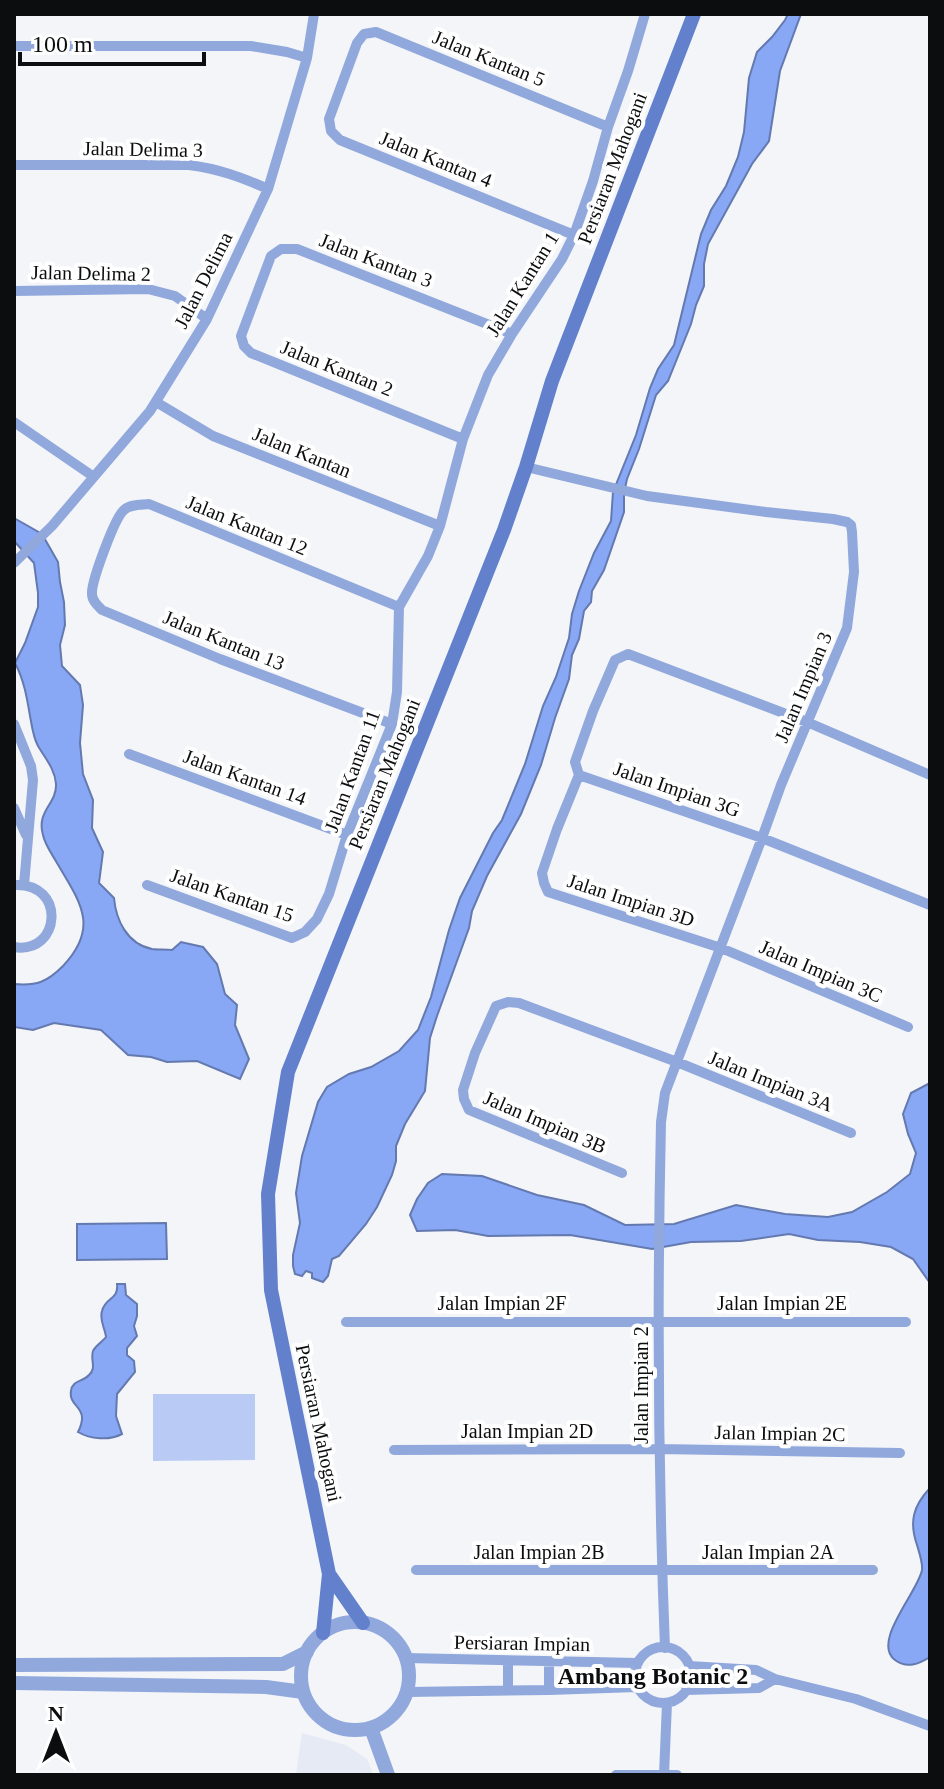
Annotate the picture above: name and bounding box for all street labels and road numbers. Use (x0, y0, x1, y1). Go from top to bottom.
street label: Jalan Kantan 5 (430, 26, 548, 90)
street label: Persiaran Mahogani (573, 89, 652, 247)
street label: Jalan Kantan 4 (377, 127, 495, 191)
street label: Jalan Delima 3 (83, 137, 203, 161)
street label: Jalan Delima (169, 228, 237, 332)
street label: Jalan Kantan 3 (317, 228, 435, 292)
street label: Jalan Kantan 1 (481, 228, 563, 340)
street label: Jalan Delima 2 (31, 261, 151, 285)
street label: Jalan Kantan 2 (278, 336, 396, 400)
street label: Jalan Kantan (250, 422, 354, 482)
street label: Jalan Kantan 12 (183, 491, 311, 559)
street label: Jalan Kantan 13 (160, 606, 288, 674)
street label: Jalan Impian 3 (770, 629, 837, 746)
street label: Persiaran Mahogani (344, 695, 425, 853)
street label: Jalan Kantan 11 (320, 707, 384, 835)
street label: Jalan Kantan 14 (181, 745, 309, 809)
street label: Jalan Impian 3G (611, 757, 743, 822)
street label: Jalan Kantan 15 (167, 864, 297, 926)
street label: Jalan Impian 3D (564, 869, 697, 932)
street label: Jalan Impian 3C (756, 935, 886, 1008)
street label: Jalan Impian 3A (705, 1046, 837, 1117)
street label: Jalan Impian 3B (480, 1086, 610, 1159)
street label: Jalan Impian 2F (438, 1292, 566, 1315)
street label: Jalan Impian 2E (717, 1292, 847, 1315)
street label: Jalan Impian 2 (630, 1326, 653, 1444)
street label: Persiaran Mahogani (291, 1342, 347, 1504)
street label: Jalan Impian 2D (461, 1420, 593, 1443)
street label: Jalan Impian 2C (714, 1421, 846, 1446)
street label: Jalan Impian 2B (473, 1541, 605, 1564)
street label: Jalan Impian 2A (702, 1541, 835, 1564)
street label: Persiaran Impian (454, 1631, 590, 1656)

